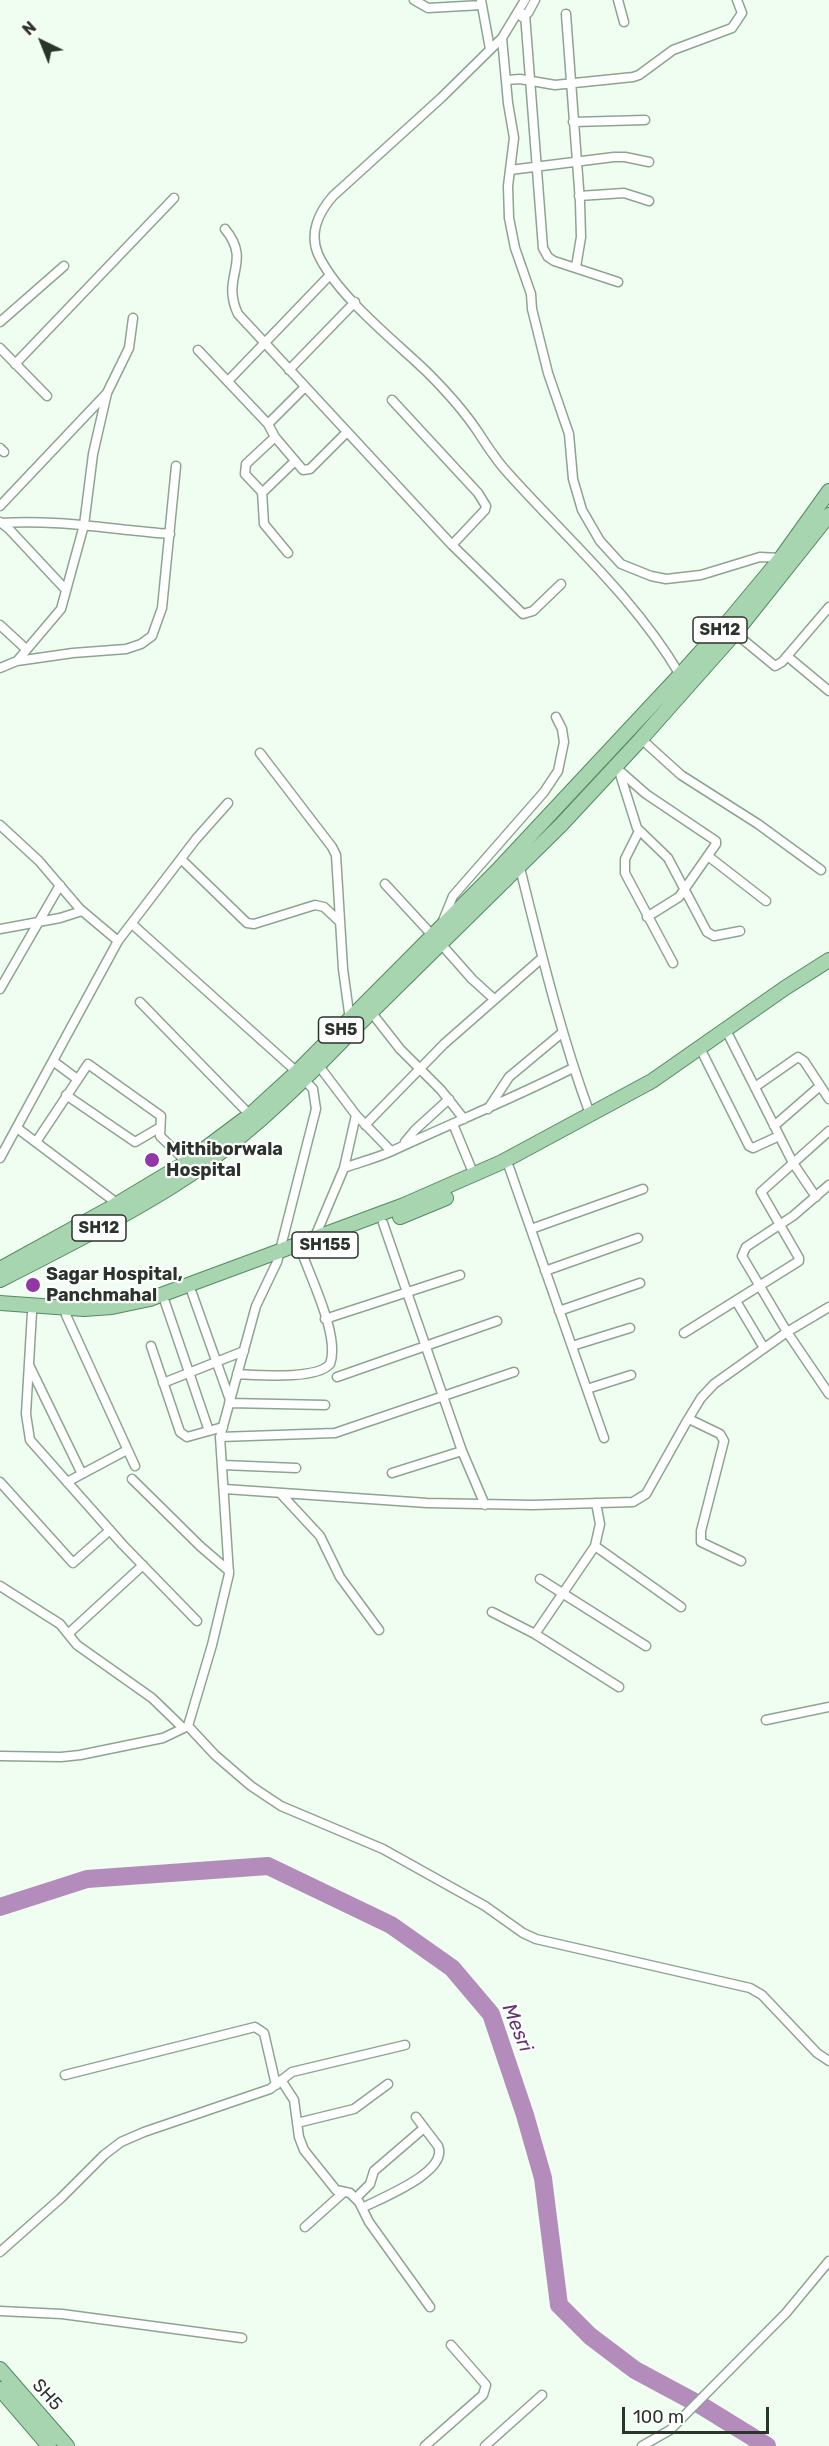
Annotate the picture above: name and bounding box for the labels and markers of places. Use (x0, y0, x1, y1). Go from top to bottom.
place label: Mithiborwala Hospital (166, 1139, 283, 1182)
marker: Mithiborwala Hospital (143, 1151, 161, 1169)
place label: Sagar Hospital, Panchmahal (46, 1264, 183, 1306)
marker: Sagar Hospital, Panchmahal (24, 1276, 42, 1294)

